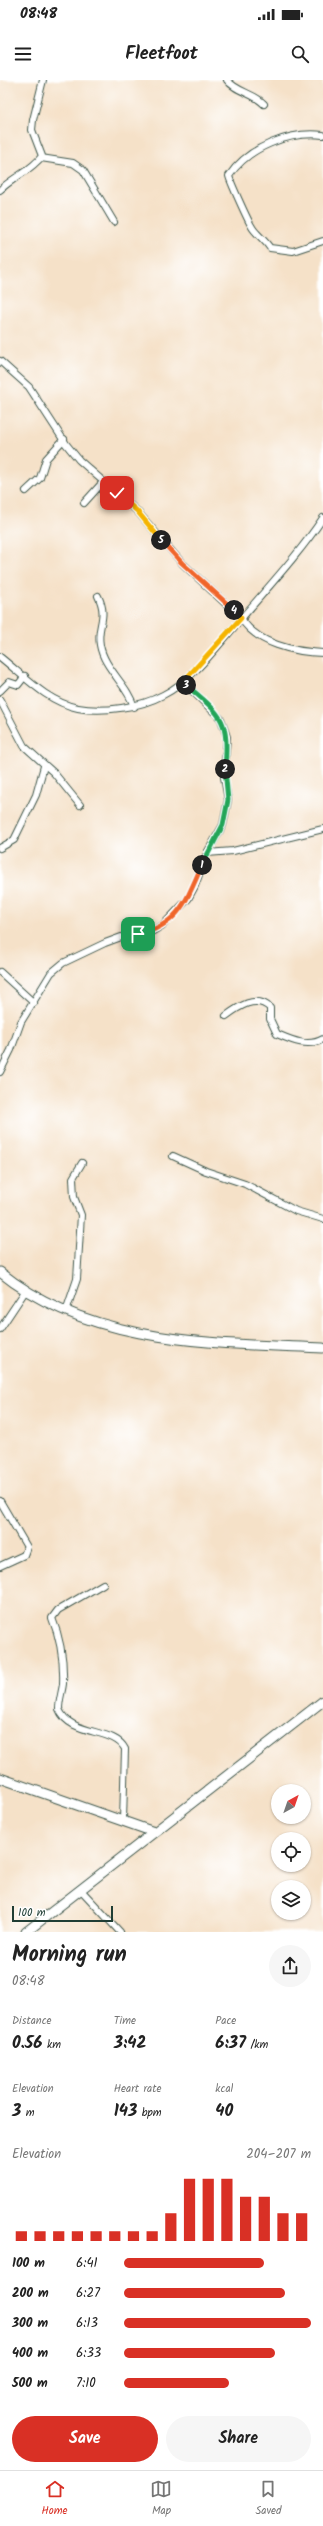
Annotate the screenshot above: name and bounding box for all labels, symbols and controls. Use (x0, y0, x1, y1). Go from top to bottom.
text: 08:48 (20, 2, 57, 26)
text: Fleetfoot (125, 40, 198, 69)
icon: menu (12, 43, 34, 65)
icon: search (289, 43, 311, 65)
pin (100, 476, 134, 510)
icon: check (106, 482, 128, 504)
pin: 5 (151, 530, 171, 550)
text: 5 (158, 531, 164, 549)
pin: 4 (224, 600, 244, 620)
text: 4 (231, 601, 237, 619)
pin: 3 (176, 675, 196, 695)
text: 3 (183, 676, 189, 694)
pin: 2 (215, 759, 235, 779)
text: 2 (222, 760, 228, 778)
pin: 1 (192, 855, 212, 875)
text: 1 (200, 856, 204, 874)
pin (121, 917, 155, 951)
icon: arrive (127, 923, 149, 945)
north arrow (271, 1784, 311, 1824)
map controls (271, 1784, 311, 1920)
button: locate (271, 1832, 311, 1872)
button: layers (271, 1880, 311, 1920)
scale bar (12, 1904, 113, 1923)
text: 100 m (18, 1904, 46, 1922)
text: Morning run (12, 1938, 127, 1973)
button: share (269, 1945, 311, 1987)
text: 08:48 (12, 1971, 45, 1992)
text: Distance (12, 2012, 52, 2030)
text: Time (114, 2012, 136, 2030)
text: Pace (215, 2012, 236, 2030)
text: 0.56 (12, 2030, 43, 2057)
text: 3:42 (114, 2030, 146, 2057)
text: 6:37 (215, 2030, 246, 2057)
text: km (43, 2036, 61, 2054)
text: /km (246, 2036, 268, 2054)
text: Elevation (12, 2080, 54, 2098)
text: Heart rate (114, 2080, 161, 2098)
text: kcal (215, 2080, 233, 2098)
text: 3 (12, 2098, 21, 2125)
text: 143 (114, 2098, 137, 2125)
text: 40 (215, 2098, 233, 2125)
text: m (21, 2104, 34, 2122)
text: bpm (137, 2104, 162, 2122)
text: Elevation (12, 2144, 61, 2165)
text: 204–207 m (246, 2144, 311, 2165)
text: 100 m (12, 2253, 45, 2274)
text: 6:41 (76, 2253, 98, 2274)
text: 200 m (12, 2283, 49, 2304)
text: 6:27 (76, 2283, 100, 2304)
text: 300 m (12, 2313, 48, 2334)
text: 6:13 (76, 2313, 98, 2334)
text: 400 m (12, 2343, 48, 2364)
text: 6:33 (76, 2343, 101, 2364)
text: 500 m (12, 2373, 48, 2394)
text: 7:10 (76, 2373, 96, 2394)
button: Save (12, 2416, 158, 2462)
button: Share (166, 2416, 311, 2462)
tab: Home (41, 2478, 68, 2520)
tab: Map (150, 2478, 172, 2520)
tab: Saved (255, 2478, 282, 2520)

